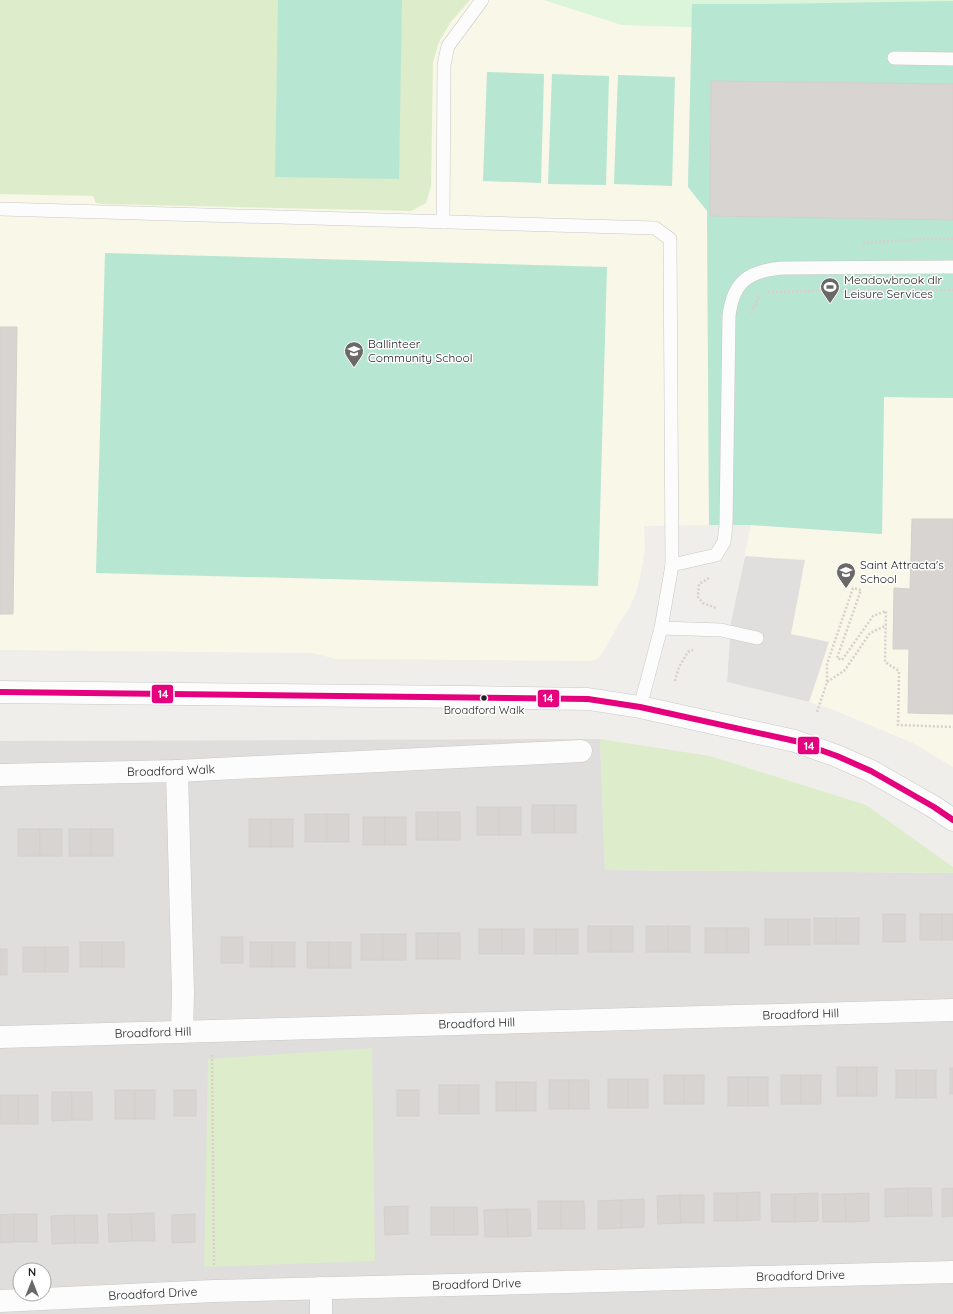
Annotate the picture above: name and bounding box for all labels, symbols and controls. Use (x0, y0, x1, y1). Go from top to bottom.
place label: Meadowbrook dlr Leisure Services (844, 272, 942, 301)
sports icon: Meadowbrook dlr Leisure Services (819, 276, 841, 304)
place label: Ballinteer Community School (368, 336, 473, 365)
school or university icon: Ballinteer Community School (343, 340, 365, 368)
place label: Saint Attracta's School (860, 557, 944, 586)
school or university icon: Saint Attracta's School (835, 561, 857, 589)
line badge: 14 (151, 684, 174, 704)
text: 14 (158, 687, 169, 701)
line badge: 14 (537, 689, 560, 708)
text: 14 (543, 691, 554, 705)
marker: Broadford Walk (479, 693, 489, 703)
place label: Broadford Walk (444, 703, 524, 717)
line badge: 14 (797, 736, 820, 755)
text: 14 (804, 739, 815, 753)
street label: Broadford Walk (127, 761, 215, 779)
street label: Broadford Hill (762, 1005, 839, 1022)
street label: Broadford Hill (438, 1014, 515, 1032)
street label: Broadford Hill (114, 1024, 192, 1041)
north arrow (12, 1262, 52, 1302)
text: N (28, 1265, 36, 1279)
street label: Broadford Drive (756, 1267, 845, 1284)
street label: Broadford Drive (432, 1275, 522, 1292)
street label: Broadford Drive (108, 1284, 198, 1303)

